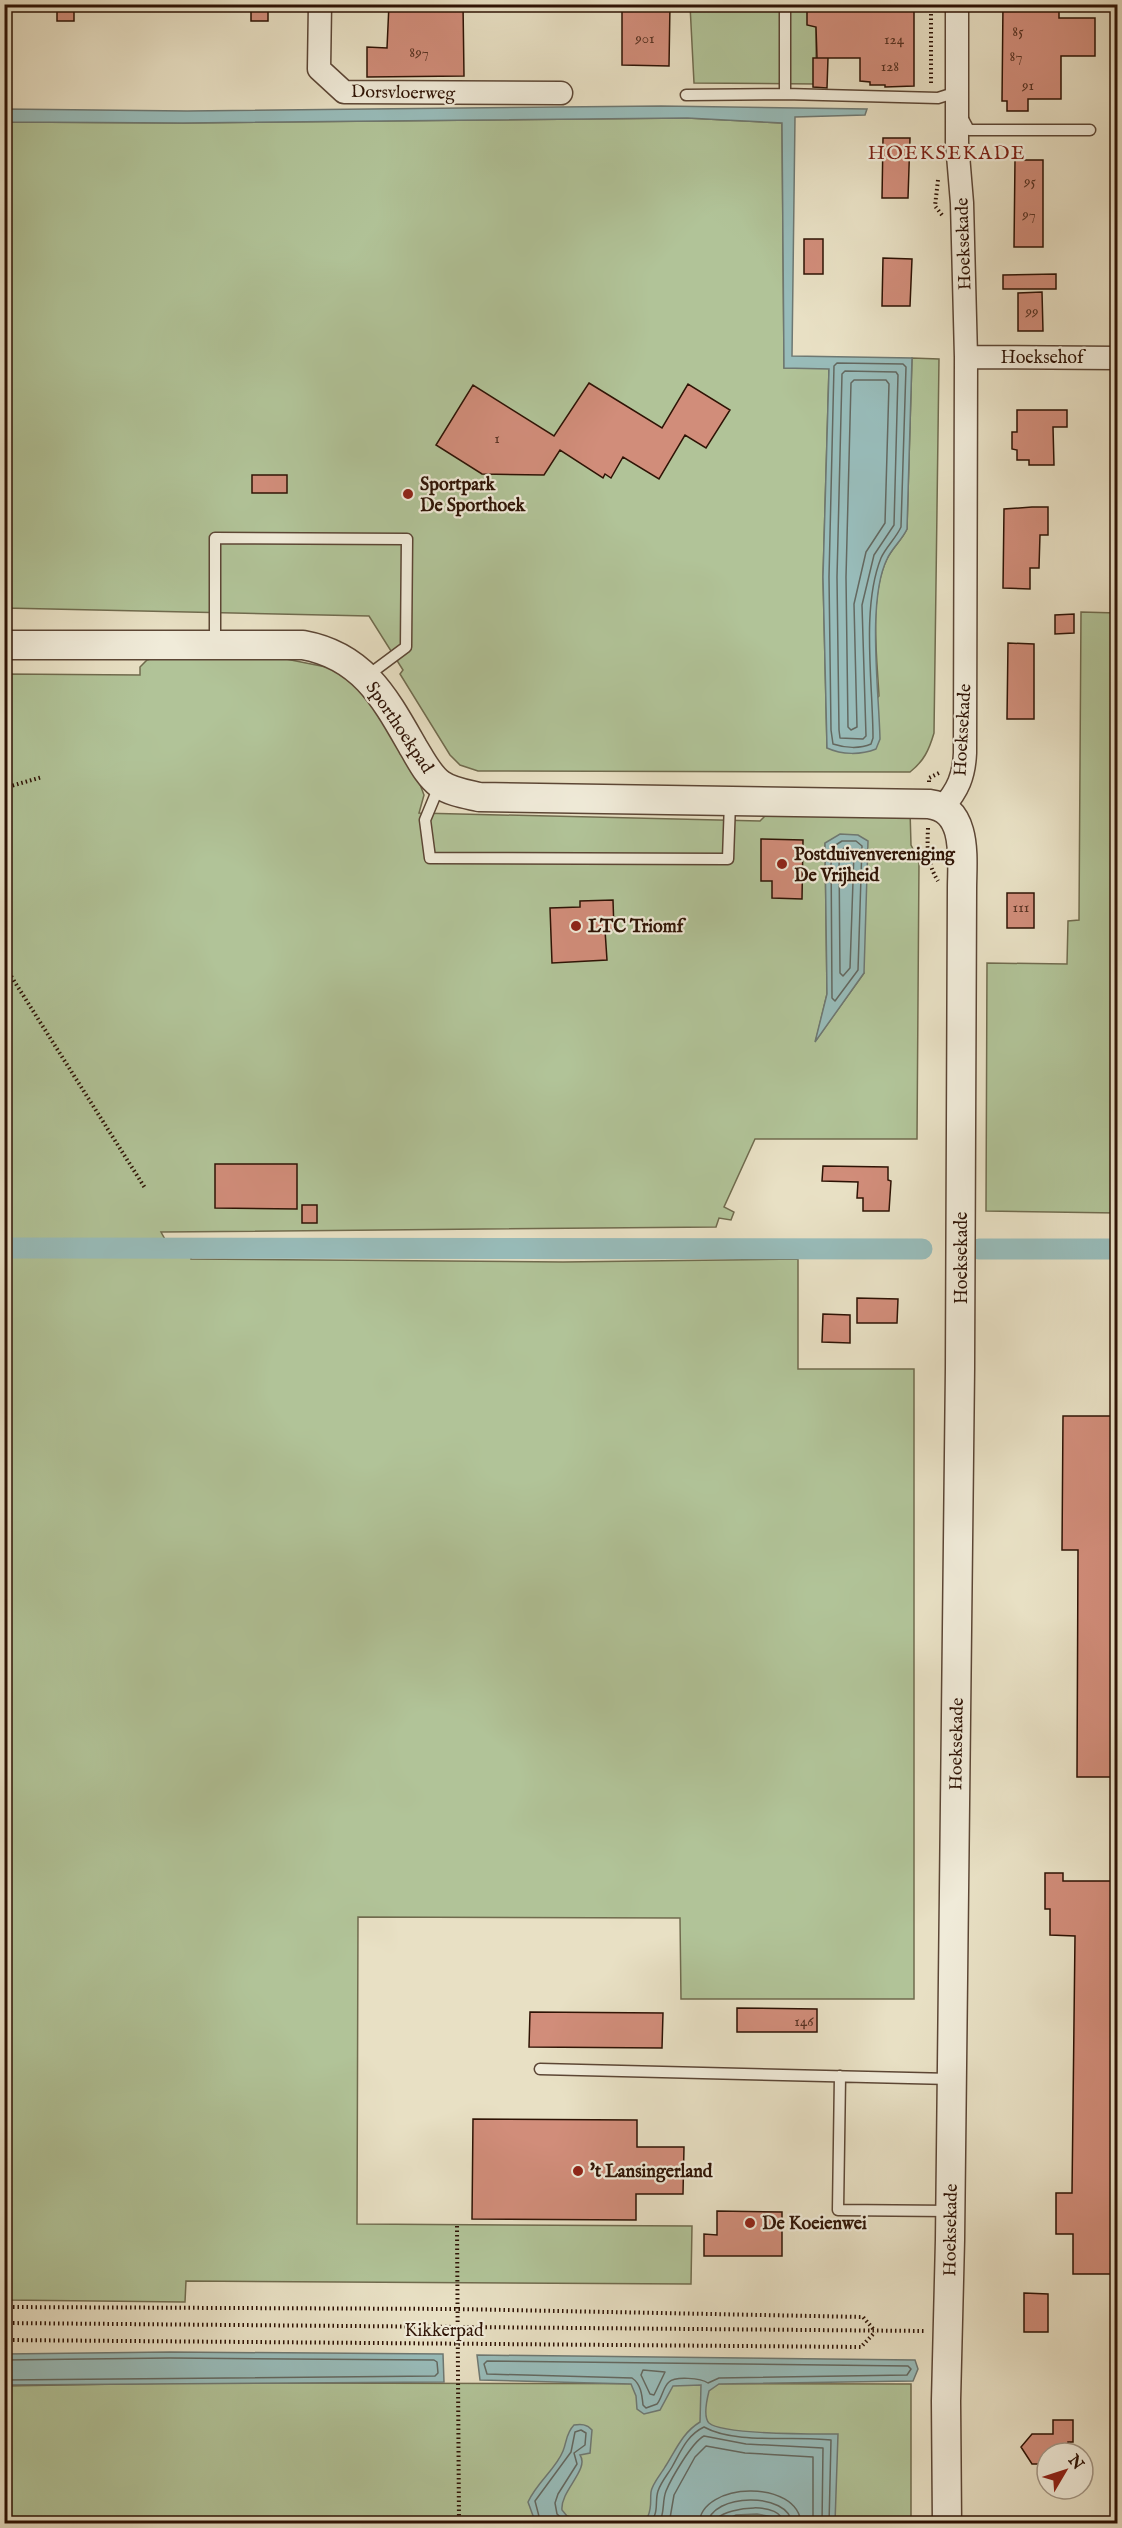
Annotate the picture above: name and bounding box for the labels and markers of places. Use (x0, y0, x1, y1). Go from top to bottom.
place label: Sportpark De Sporthoek (420, 474, 527, 518)
marker: Sportpark De Sporthoek (401, 487, 415, 501)
place label: Postduivenvereniging De Vrijheid (794, 844, 956, 888)
marker: Postduivenvereniging De Vrijheid (775, 857, 789, 871)
place label: LTC Triomf (588, 916, 687, 939)
marker: LTC Triomf (569, 919, 583, 933)
place label: 't Lansingerland (590, 2161, 713, 2184)
marker: 't Lansingerland (571, 2164, 585, 2178)
place label: De Koeienwei (762, 2213, 867, 2236)
marker: De Koeienwei (743, 2216, 757, 2230)

